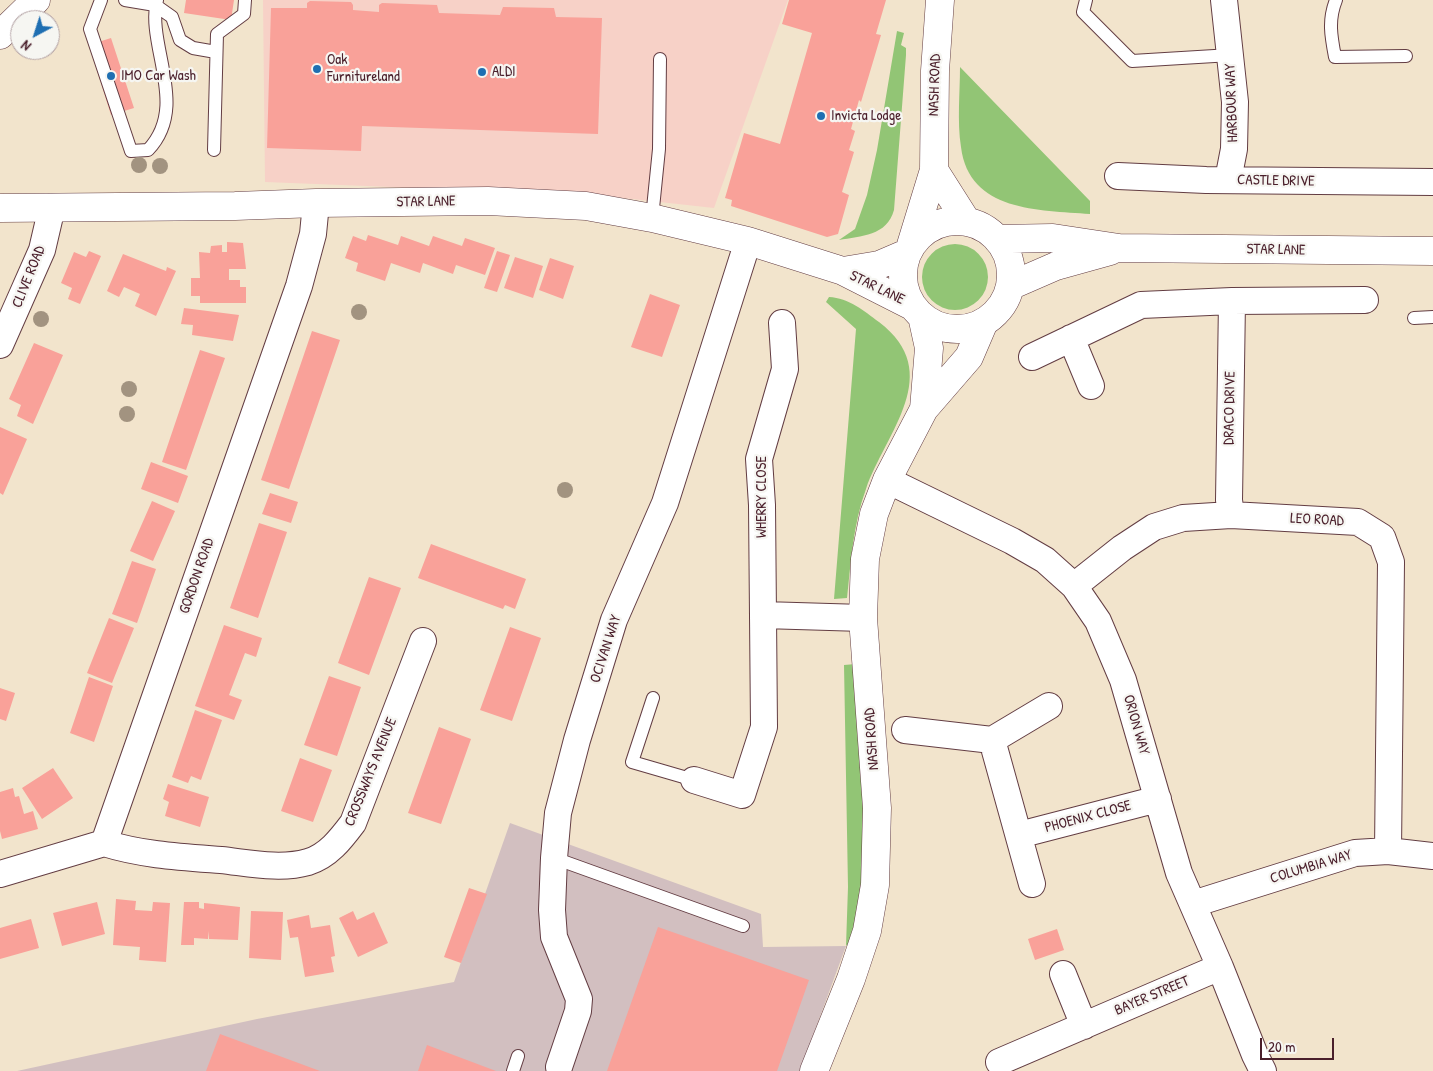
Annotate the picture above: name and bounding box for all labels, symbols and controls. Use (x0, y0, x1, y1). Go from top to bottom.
north arrow (10, 10, 60, 60)
text: N (17, 36, 35, 56)
place label: Oak Furnitureland (327, 51, 400, 86)
street label: NASH ROAD (925, 54, 945, 116)
marker: Oak Furnitureland (311, 63, 323, 75)
place label: ALDI (492, 63, 516, 81)
street label: HARBOUR WAY (1222, 63, 1242, 143)
marker: ALDI (476, 66, 488, 78)
place label: IMO Car Wash (121, 67, 196, 85)
marker: IMO Car Wash (105, 70, 117, 82)
place label: Invicta Lodge (831, 107, 901, 125)
marker: Invicta Lodge (815, 110, 827, 122)
street label: CASTLE DRIVE (1237, 171, 1315, 191)
street label: STAR LANE (396, 192, 456, 212)
street label: STAR LANE (1246, 240, 1306, 260)
street label: CLIVE ROAD (8, 243, 50, 311)
street label: STAR LANE (847, 267, 907, 309)
street label: DRACO DRIVE (1220, 371, 1240, 445)
street label: WHERRY CLOSE (753, 456, 771, 538)
street label: LEO ROAD (1290, 510, 1344, 530)
street label: GORDON ROAD (176, 536, 218, 616)
street label: OCIVAN WAY (587, 613, 625, 685)
street label: ORION WAY (1119, 693, 1153, 757)
street label: NASH ROAD (861, 707, 883, 771)
street label: CROSSWAYS AVENUE (341, 715, 401, 829)
street label: PHOENIX CLOSE (1043, 797, 1133, 837)
street label: COLUMBIA WAY (1268, 846, 1354, 888)
street label: BAYER STREET (1112, 972, 1192, 1020)
scale bar (1263, 1028, 1337, 1060)
text: 20 m (1268, 1036, 1295, 1057)

